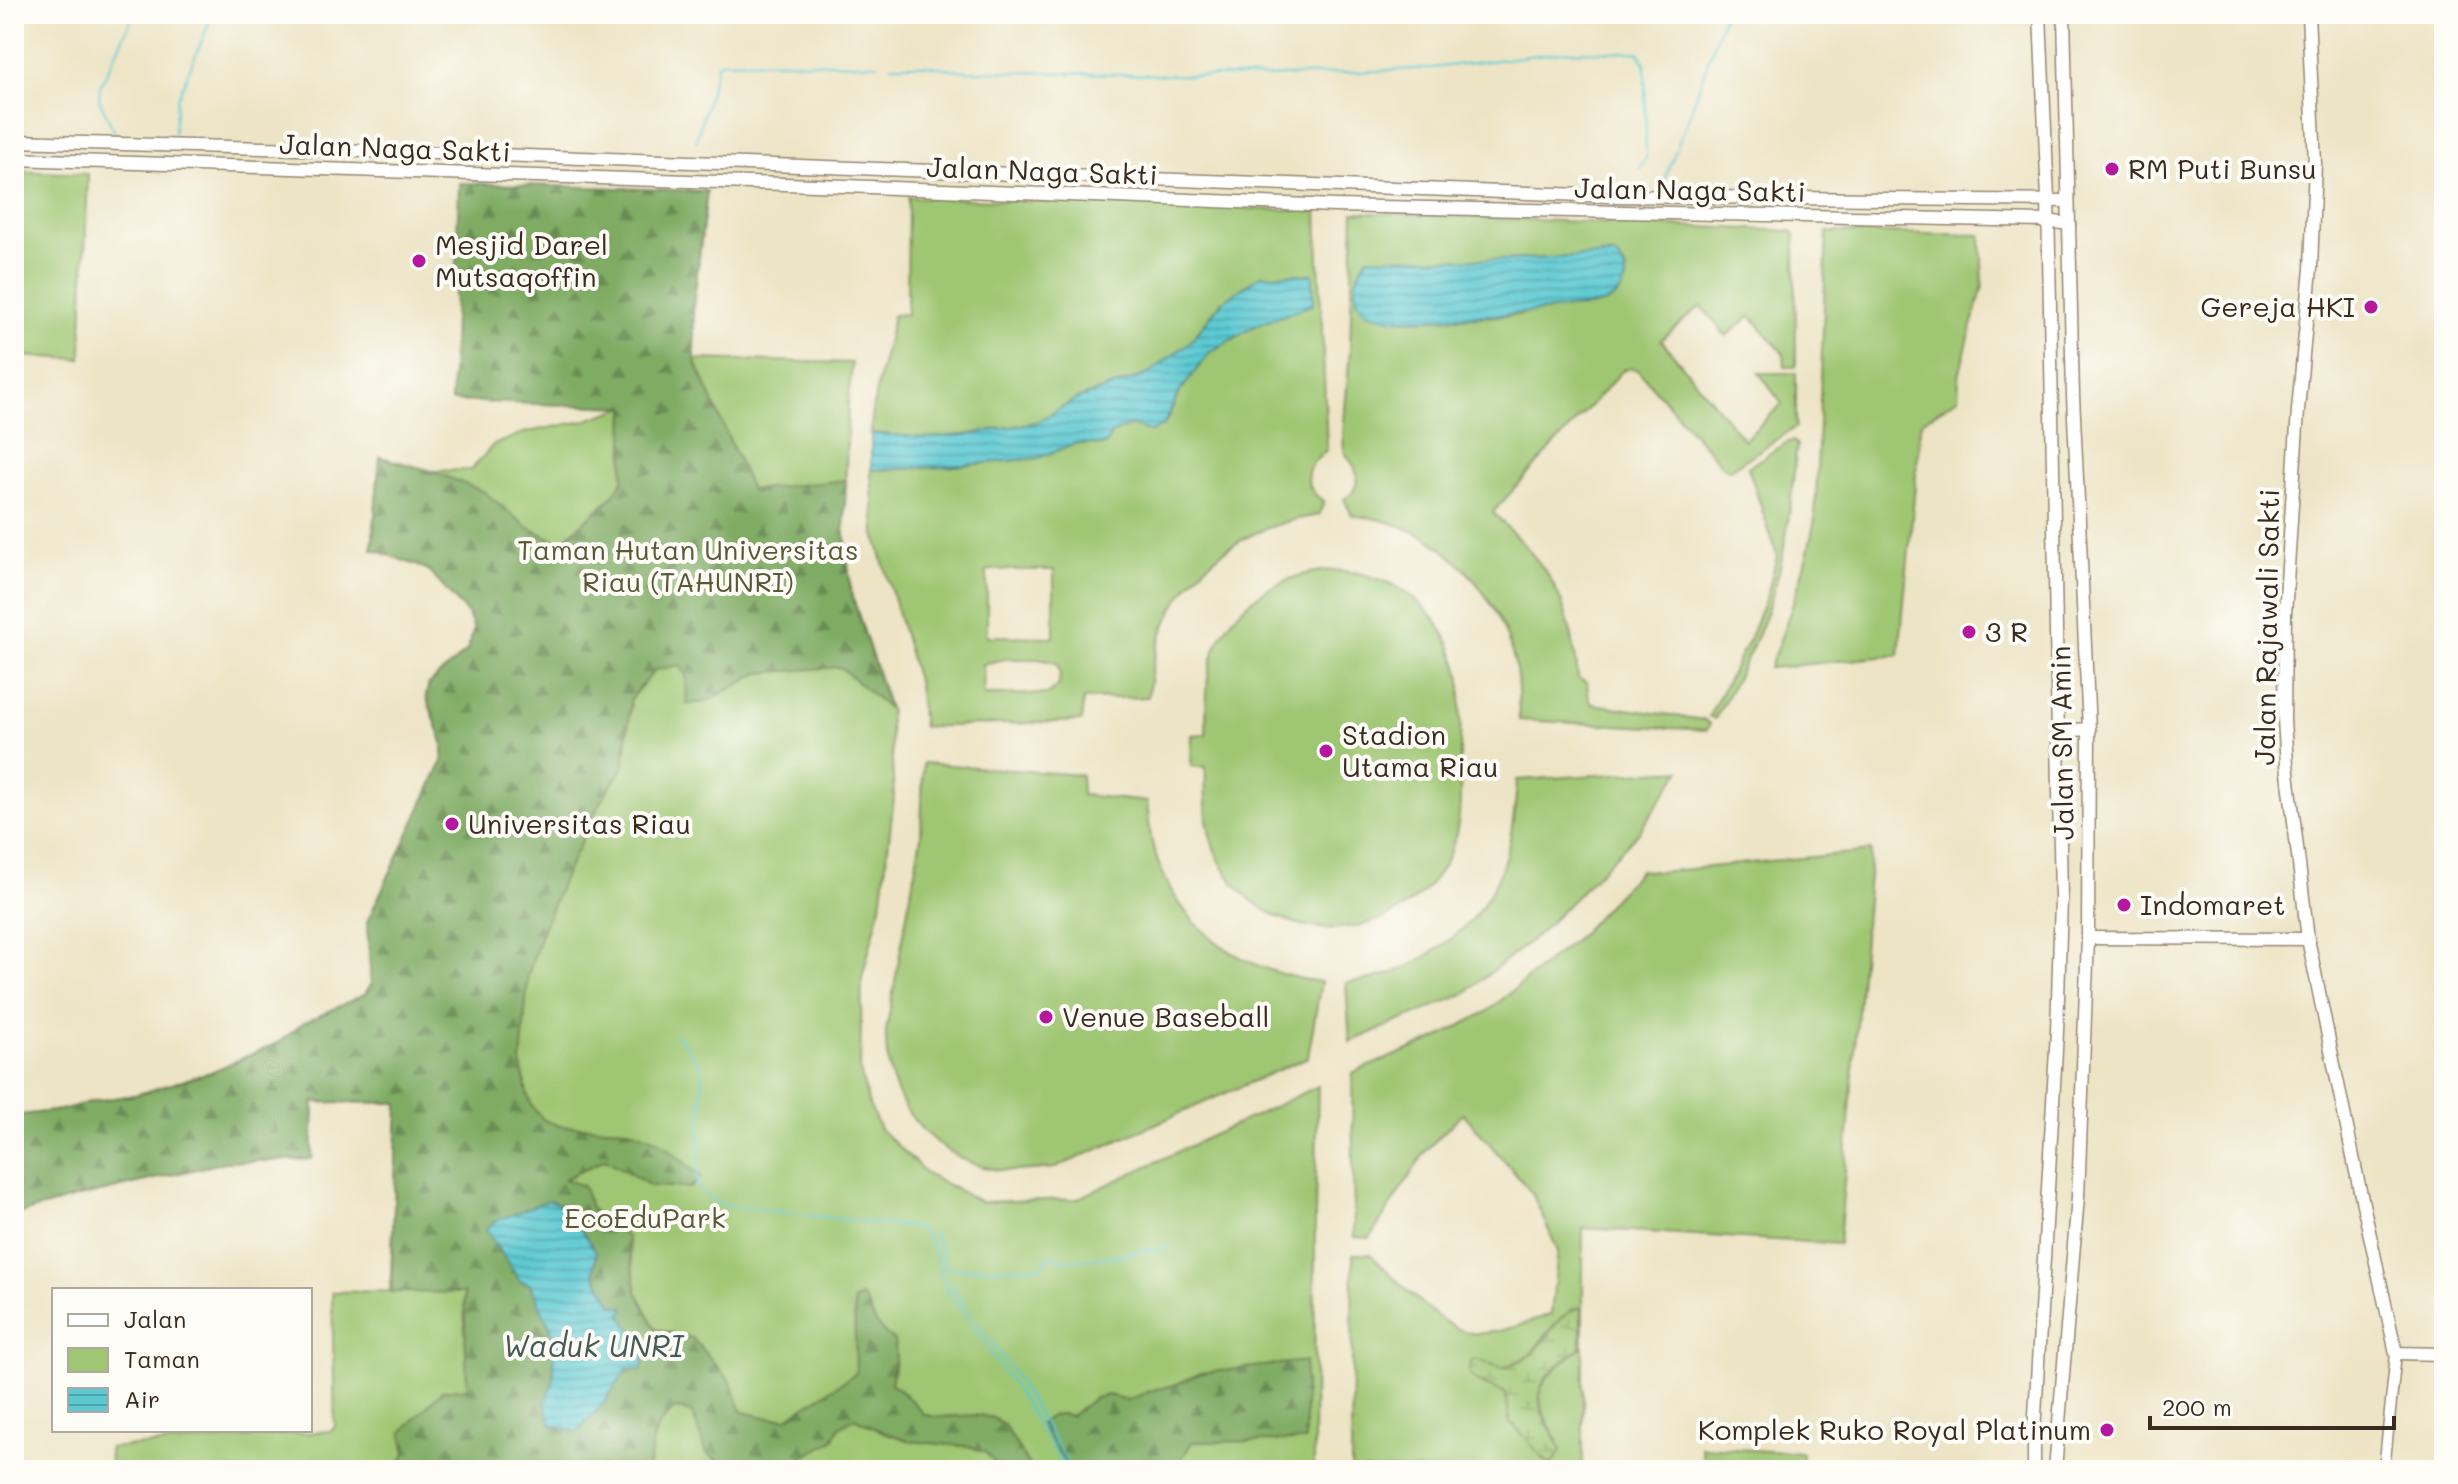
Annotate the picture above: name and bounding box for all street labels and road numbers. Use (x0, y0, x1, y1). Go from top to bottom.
street label: Jalan Naga Sakti (279, 125, 511, 169)
street label: Jalan Naga Sakti (926, 148, 1158, 192)
street label: Jalan Naga Sakti (1574, 169, 1806, 209)
street label: Jalan Rajawali Sakti (2246, 488, 2286, 766)
street label: Jalan SM Amin (2041, 645, 2081, 841)

